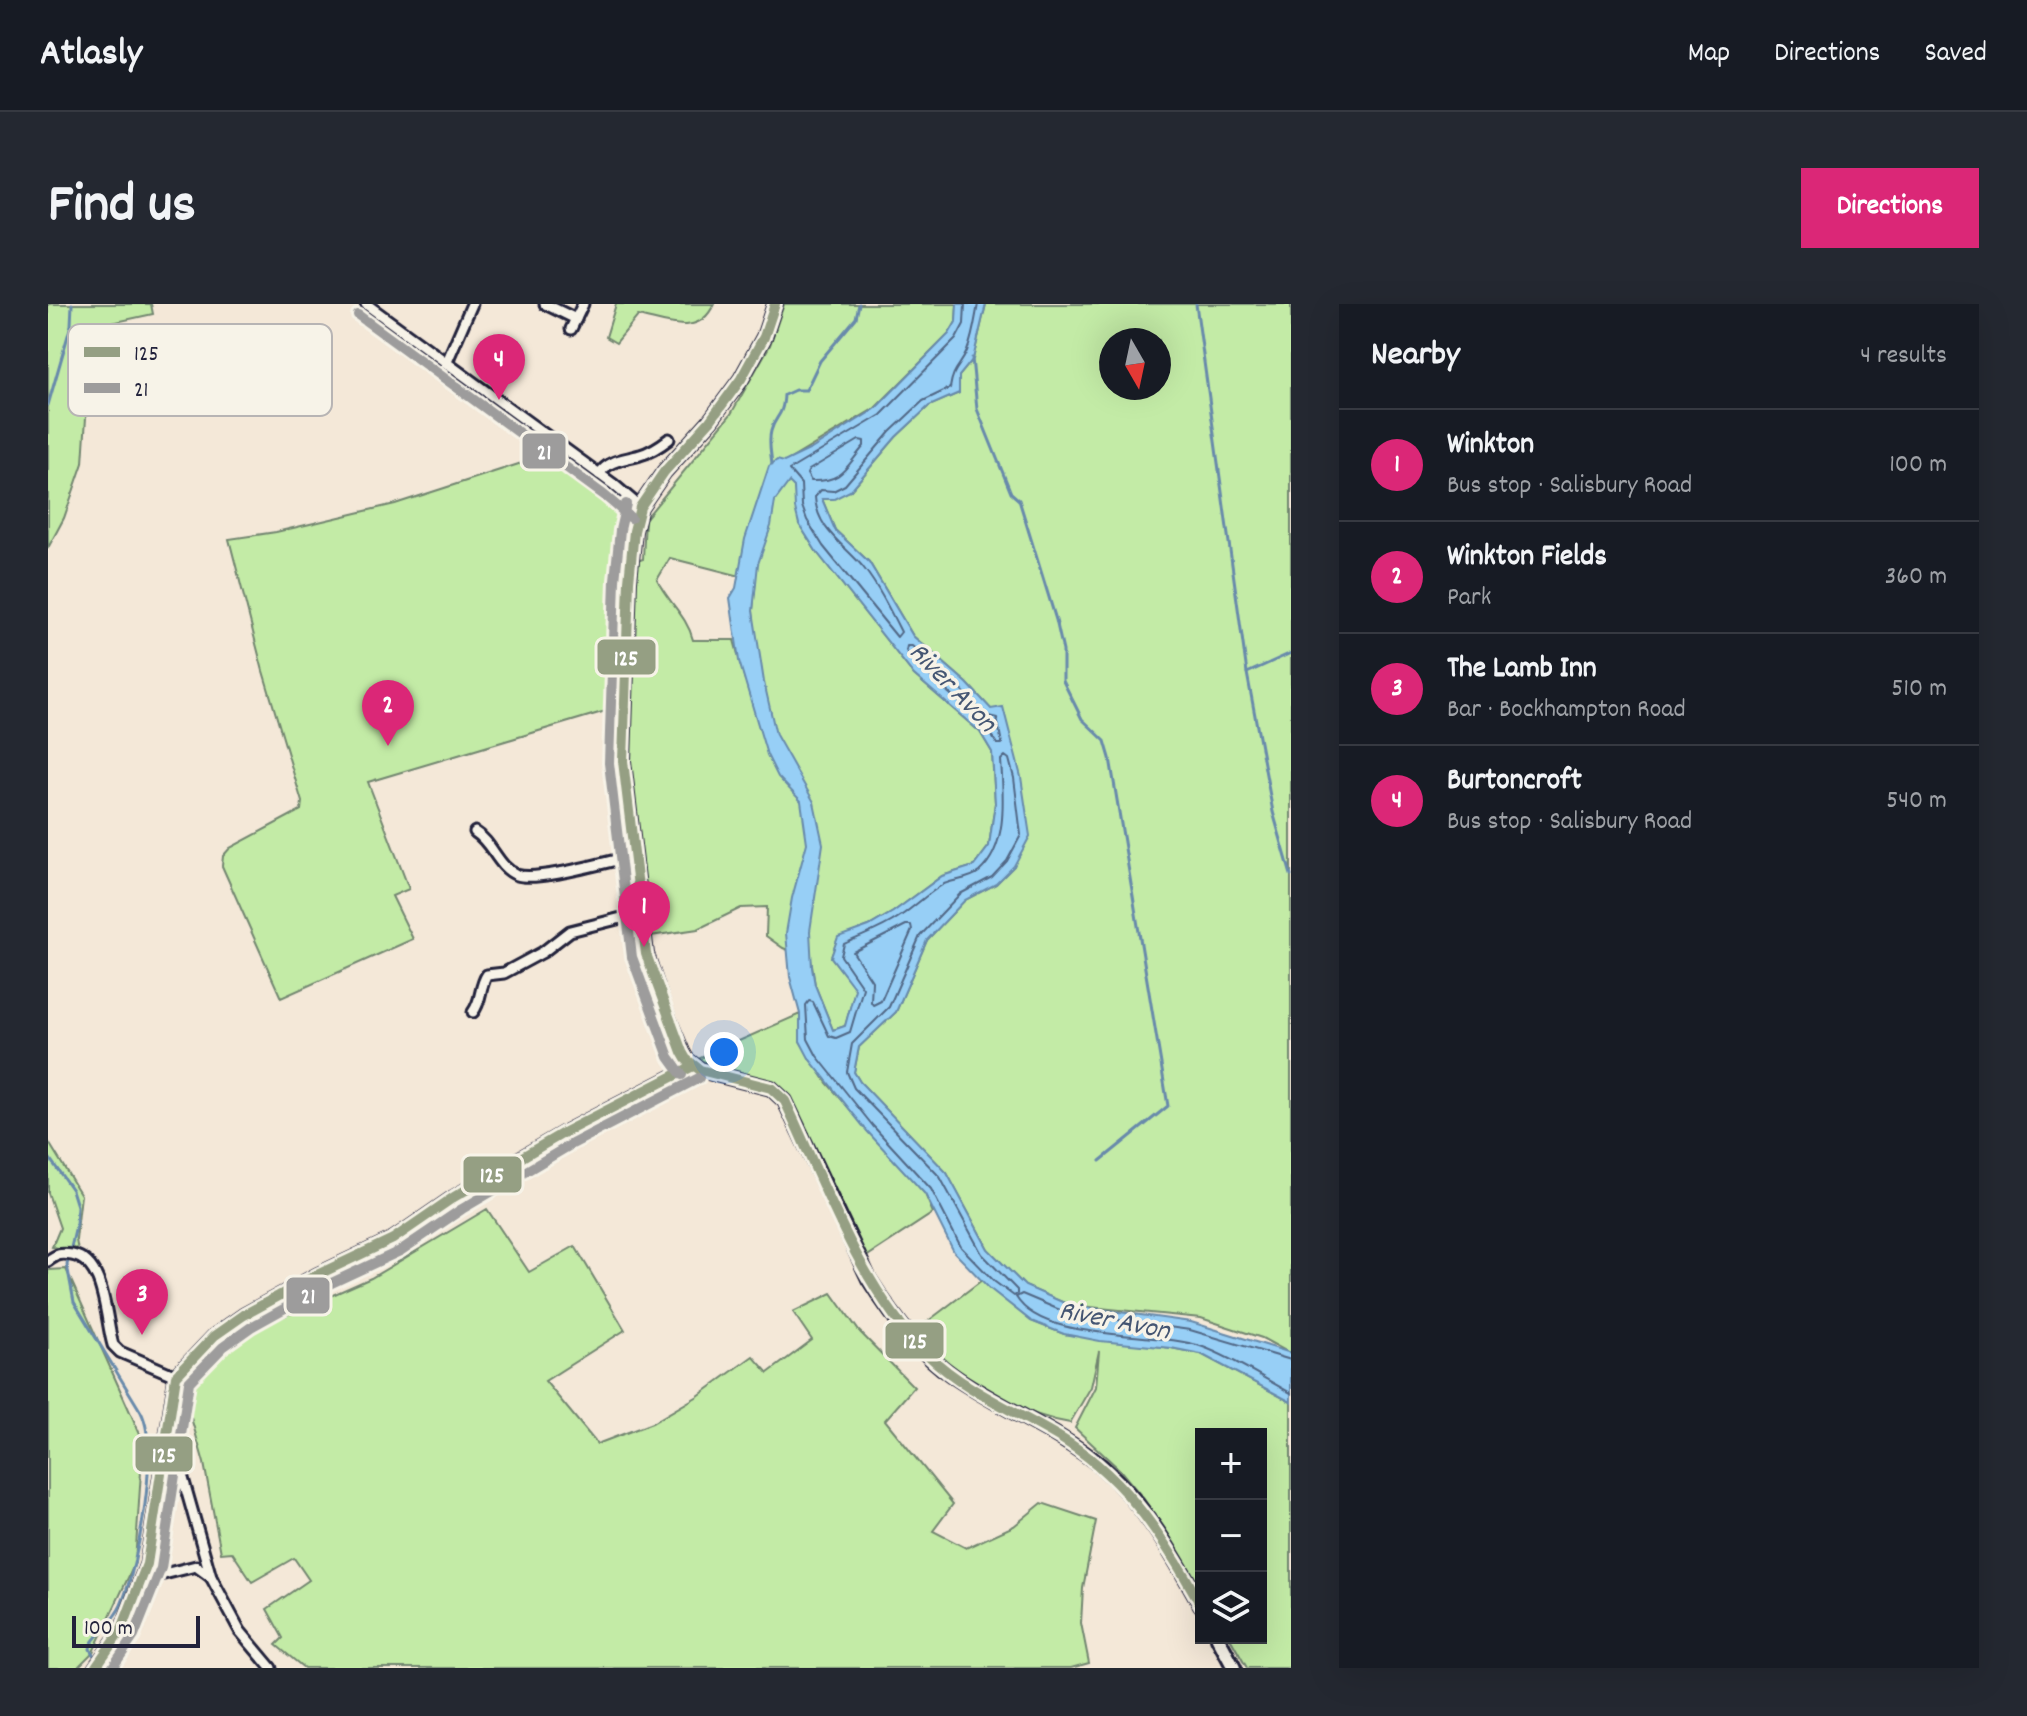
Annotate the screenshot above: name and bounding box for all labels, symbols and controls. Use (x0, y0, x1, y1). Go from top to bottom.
text: Atlasly (40, 28, 142, 83)
text: Map (1688, 35, 1730, 75)
text: Directions (1774, 35, 1880, 75)
text: Saved (1924, 35, 1987, 75)
text: Find us (48, 168, 196, 248)
button: Directions (1801, 168, 1979, 248)
legend (68, 324, 332, 416)
north arrow (1099, 328, 1171, 400)
text: Nearby (1371, 332, 1460, 381)
pin: 4 (473, 334, 525, 400)
text: 4 results (1860, 338, 1947, 375)
text: 125 (134, 340, 159, 371)
text: 21 (134, 376, 148, 407)
text: Winkton (1447, 425, 1534, 468)
line badge: 21 (521, 432, 567, 470)
text: 21 (537, 439, 551, 470)
text: 1 (1394, 447, 1400, 484)
text: 100 m (1889, 447, 1947, 484)
text: Bus stop · Salisbury Road (1447, 468, 1692, 505)
text: Winkton Fields (1447, 537, 1607, 580)
text: 2 (1391, 559, 1403, 596)
text: 360 m (1885, 559, 1947, 596)
text: Park (1447, 580, 1491, 617)
water label: River Avon (898, 635, 1005, 744)
line badge: 125 (596, 638, 657, 676)
text: 125 (614, 645, 638, 676)
text: The Lamb Inn (1447, 649, 1597, 692)
text: 3 (1391, 671, 1403, 708)
text: 510 m (1891, 671, 1947, 708)
pin: 2 (362, 680, 414, 746)
text: Bar · Bockhampton Road (1447, 692, 1686, 729)
text: Burtoncroft (1447, 761, 1582, 804)
text: 4 (1392, 783, 1402, 820)
text: 540 m (1886, 783, 1947, 820)
text: Bus stop · Salisbury Road (1447, 804, 1692, 841)
pin: 1 (618, 881, 670, 947)
your location (704, 1032, 744, 1072)
line badge: 125 (462, 1155, 523, 1194)
text: 125 (480, 1162, 504, 1193)
pin: 3 (116, 1269, 168, 1335)
line badge: 21 (285, 1276, 331, 1315)
text: 21 (301, 1283, 315, 1314)
water label: River Avon (1055, 1293, 1174, 1354)
line badge: 125 (884, 1321, 945, 1360)
text: 125 (903, 1328, 927, 1359)
map controls (1195, 1428, 1267, 1644)
button: + (1195, 1428, 1267, 1500)
line badge: 125 (134, 1435, 194, 1473)
text: 125 (152, 1442, 176, 1473)
button: − (1195, 1500, 1267, 1572)
button: layers (1195, 1572, 1267, 1644)
scale bar (72, 1612, 200, 1648)
text: 100 m (84, 1614, 133, 1645)

